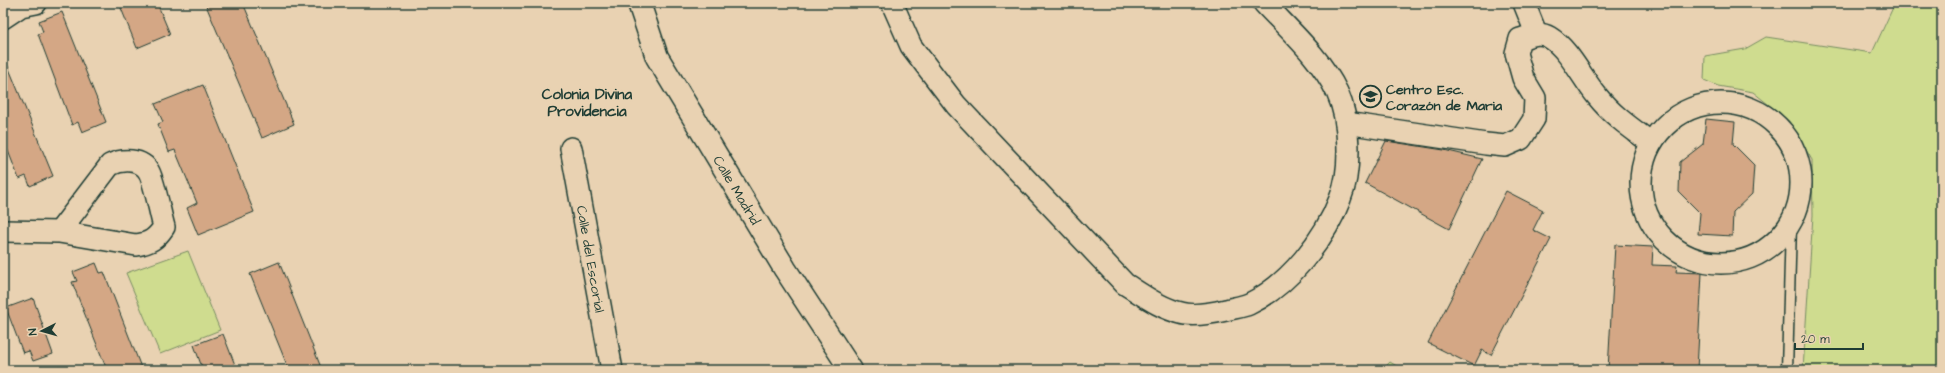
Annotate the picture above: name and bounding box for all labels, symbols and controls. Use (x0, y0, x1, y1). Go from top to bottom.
place label: Centro Esc. Corazón de Maria (1386, 80, 1503, 116)
district label: Colonia Divina Providencia (542, 84, 633, 122)
school or university icon: Centro Esc. Corazón de Maria (1357, 84, 1383, 110)
street label: Calle Madrid (708, 152, 765, 229)
street label: Calle del Escorial (571, 204, 609, 314)
north arrow (22, 311, 62, 351)
scale bar (1795, 325, 1863, 351)
text: N (25, 328, 40, 336)
text: 20 m (1801, 331, 1830, 348)

